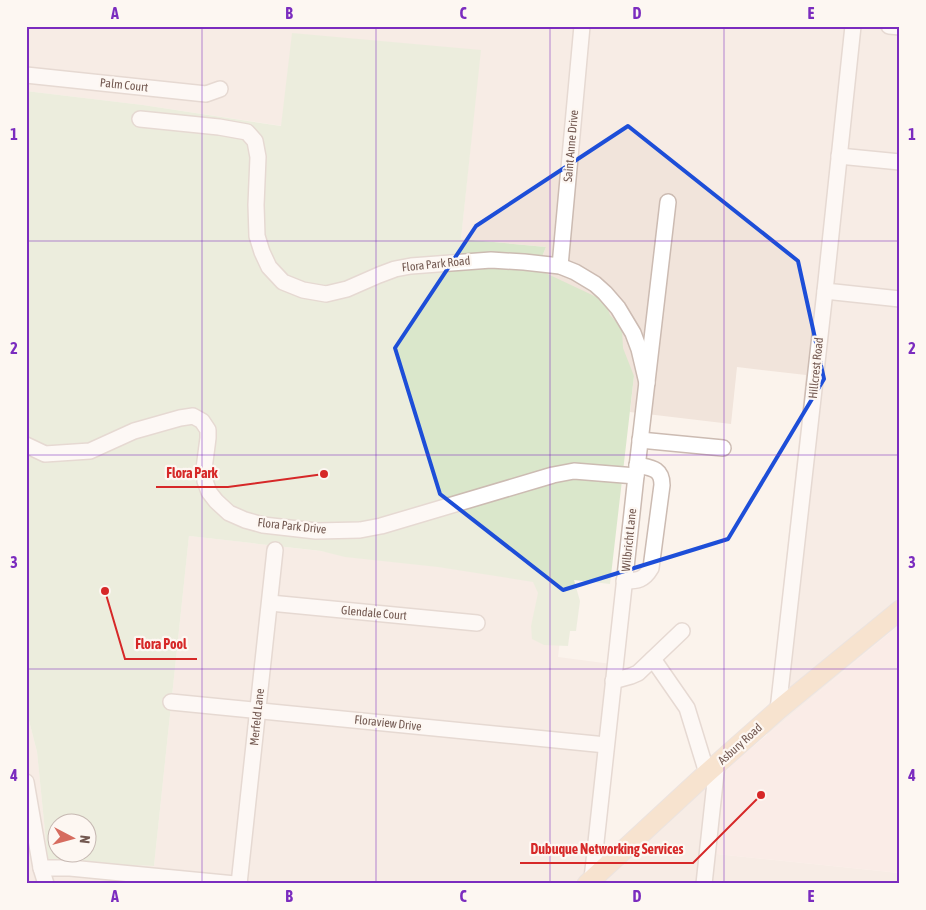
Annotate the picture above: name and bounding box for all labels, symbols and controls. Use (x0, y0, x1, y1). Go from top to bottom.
text: A (110, 4, 119, 22)
text: B (285, 4, 293, 22)
text: C (459, 4, 467, 22)
text: D (633, 4, 642, 22)
text: E (808, 4, 815, 22)
street label: Palm Court (99, 76, 149, 95)
street label: Saint Anne Drive (561, 109, 581, 183)
text: 1 (10, 125, 18, 143)
text: 1 (908, 125, 916, 143)
street label: Flora Park Road (401, 253, 471, 275)
street label: Hillcrest Road (806, 337, 826, 399)
text: 2 (10, 339, 18, 357)
text: 2 (908, 339, 916, 357)
callout: Flora Park (156, 458, 228, 487)
text: Flora Park (166, 465, 219, 481)
street label: Wilbricht Lane (619, 508, 639, 572)
street label: Flora Park Drive (257, 515, 327, 537)
text: 3 (10, 553, 18, 571)
text: 3 (908, 553, 916, 571)
street label: Glendale Court (341, 603, 408, 623)
callout: Flora Pool (125, 630, 197, 659)
text: Flora Pool (135, 636, 187, 652)
street label: Merfeld Lane (247, 688, 267, 746)
street label: Floraview Drive (354, 713, 422, 733)
street label: Asbury Road (715, 721, 765, 767)
text: 4 (9, 766, 18, 784)
text: 4 (907, 766, 916, 784)
north arrow (48, 812, 98, 862)
text: N (77, 834, 93, 844)
callout: Dubuque Networking Services (520, 834, 693, 863)
text: Dubuque Networking Services (530, 841, 684, 857)
text: A (110, 887, 119, 905)
text: B (285, 887, 293, 905)
text: C (459, 887, 467, 905)
text: D (633, 887, 642, 905)
text: E (808, 887, 815, 905)

